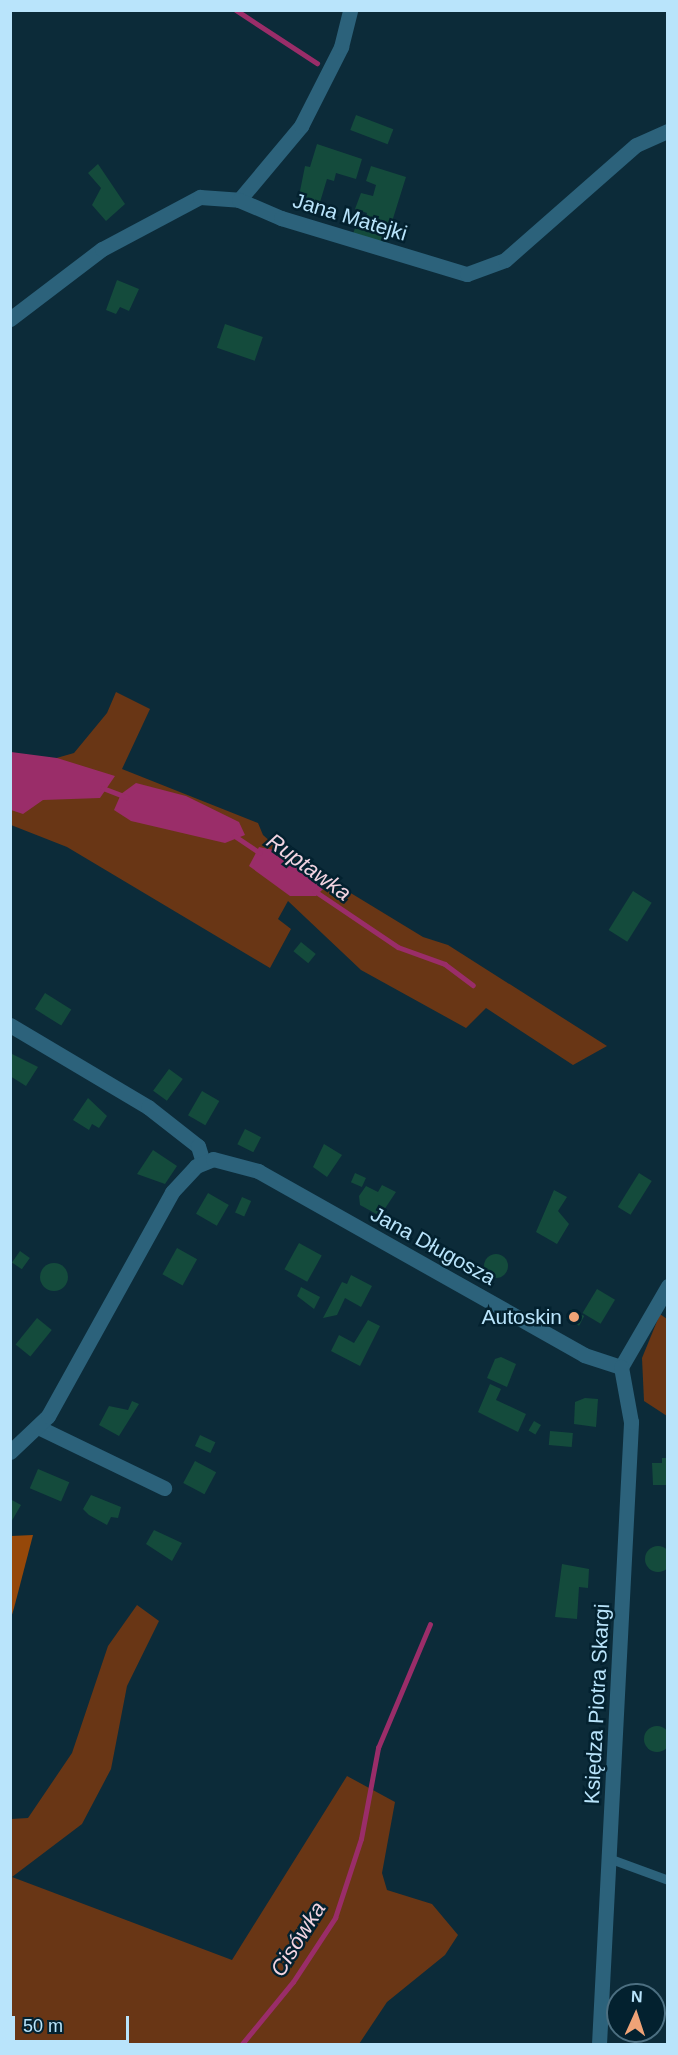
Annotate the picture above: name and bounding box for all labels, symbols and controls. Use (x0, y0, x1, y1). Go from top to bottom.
street label: Jana Matejki (290, 188, 410, 246)
water label: Ruptawka (262, 828, 356, 906)
street label: Jana Długosza (366, 1201, 500, 1291)
place label: Autoskin (481, 1304, 562, 1330)
marker: Autoskin (567, 1310, 581, 1324)
street label: Księdza Piotra Skargi (579, 1603, 615, 1805)
water label: Cisówka (265, 1897, 331, 1981)
north arrow (606, 1983, 666, 2043)
text: N (631, 1988, 643, 2005)
scale bar (15, 2004, 132, 2042)
text: 50 m (23, 2016, 63, 2036)

